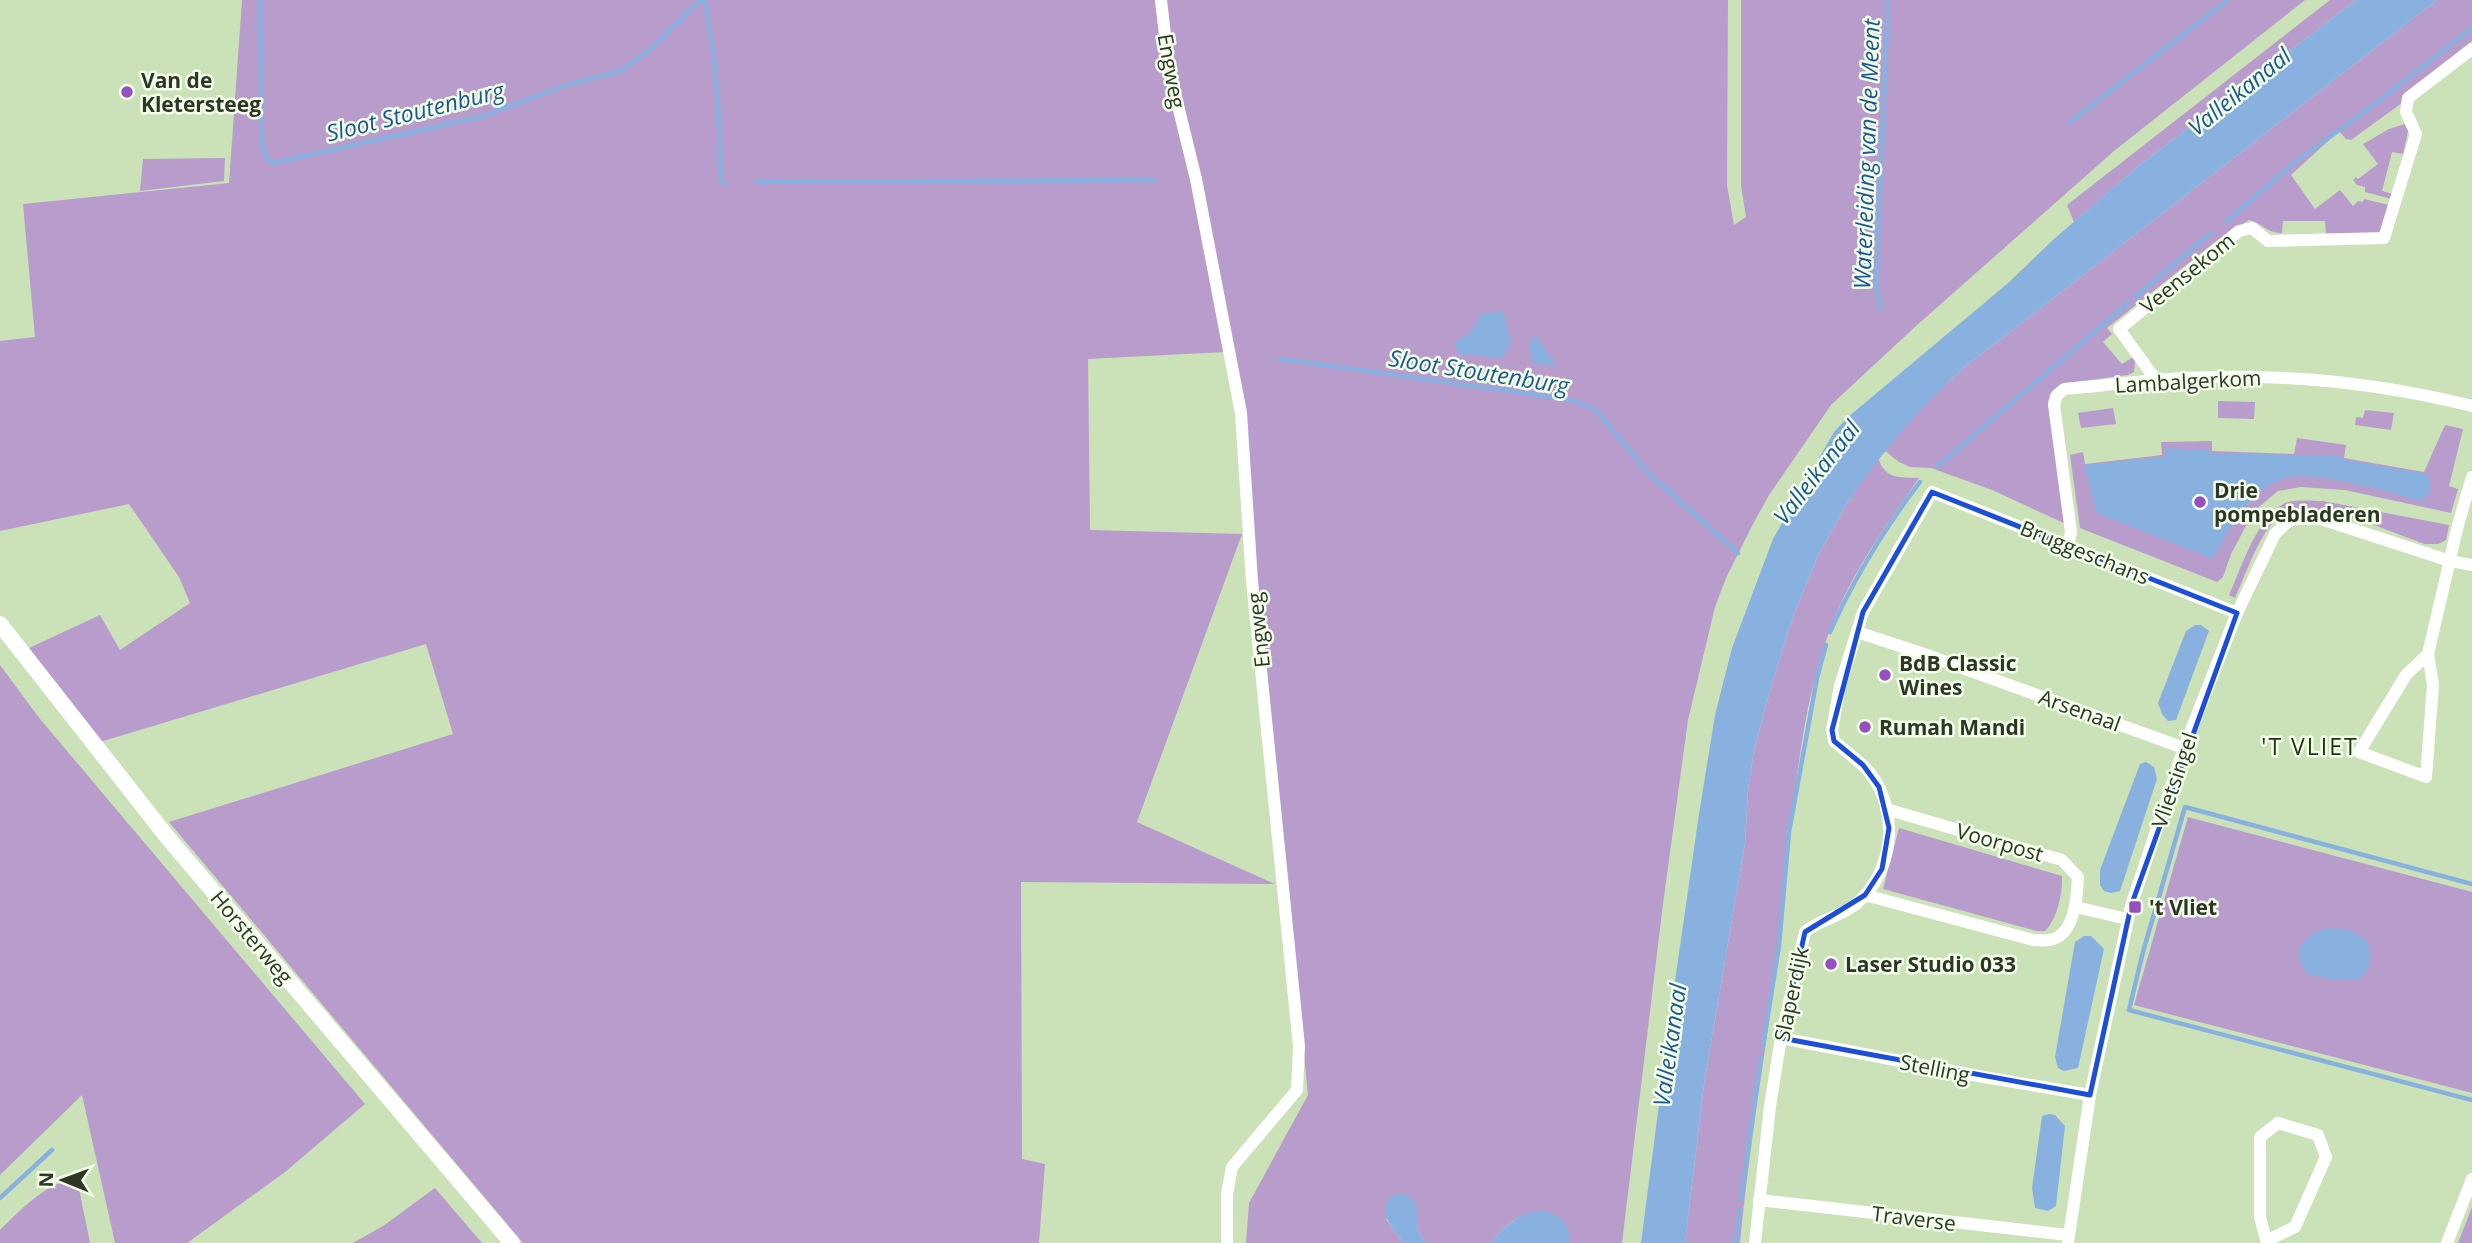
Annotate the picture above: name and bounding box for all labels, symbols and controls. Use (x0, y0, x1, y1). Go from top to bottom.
water label: Waterleiding van de Meent (1845, 17, 1887, 290)
street label: Engweg (1152, 31, 1192, 111)
water label: Valleikanaal (2181, 39, 2298, 142)
place label: Van de Kletersteeg (141, 66, 261, 118)
water label: Sloot Stoutenburg (323, 73, 508, 149)
marker: Van de Kletersteeg (119, 84, 135, 100)
street label: Veensekom (2134, 226, 2240, 320)
water label: Sloot Stoutenburg (1387, 341, 1572, 401)
street label: Lambalgerkom (2114, 363, 2262, 399)
water label: Valleikanaal (1765, 412, 1867, 531)
place label: Drie pompebladeren (2214, 476, 2380, 528)
marker: Drie pompebladeren (2192, 494, 2208, 510)
street label: Bruggeschans (2016, 513, 2154, 591)
street label: Engweg (1240, 591, 1276, 669)
place label: BdB Classic Wines (1899, 649, 2017, 701)
marker: BdB Classic Wines (1877, 667, 1893, 683)
street label: Arsenaal (2035, 682, 2125, 738)
place label: Rumah Mandi (1879, 713, 2025, 741)
marker: Rumah Mandi (1857, 719, 1873, 735)
street label: Vlietsingel (2145, 729, 2203, 831)
district label: 'T VLIET (2261, 730, 2359, 762)
street label: Voorpost (1953, 816, 2047, 868)
street label: Horsterweg (205, 884, 299, 990)
place label: 't Vliet (2149, 893, 2217, 921)
marker: 't Vliet (2127, 899, 2143, 915)
street label: Slaperdijk (1767, 944, 1815, 1044)
place label: Laser Studio 033 (1845, 950, 2016, 978)
marker: Laser Studio 033 (1823, 956, 1839, 972)
water label: Valleikanaal (1645, 980, 1694, 1109)
street label: Stelling (1897, 1047, 1973, 1089)
north arrow (28, 1145, 98, 1215)
text: N (33, 1172, 59, 1188)
street label: Traverse (1870, 1199, 1958, 1237)

